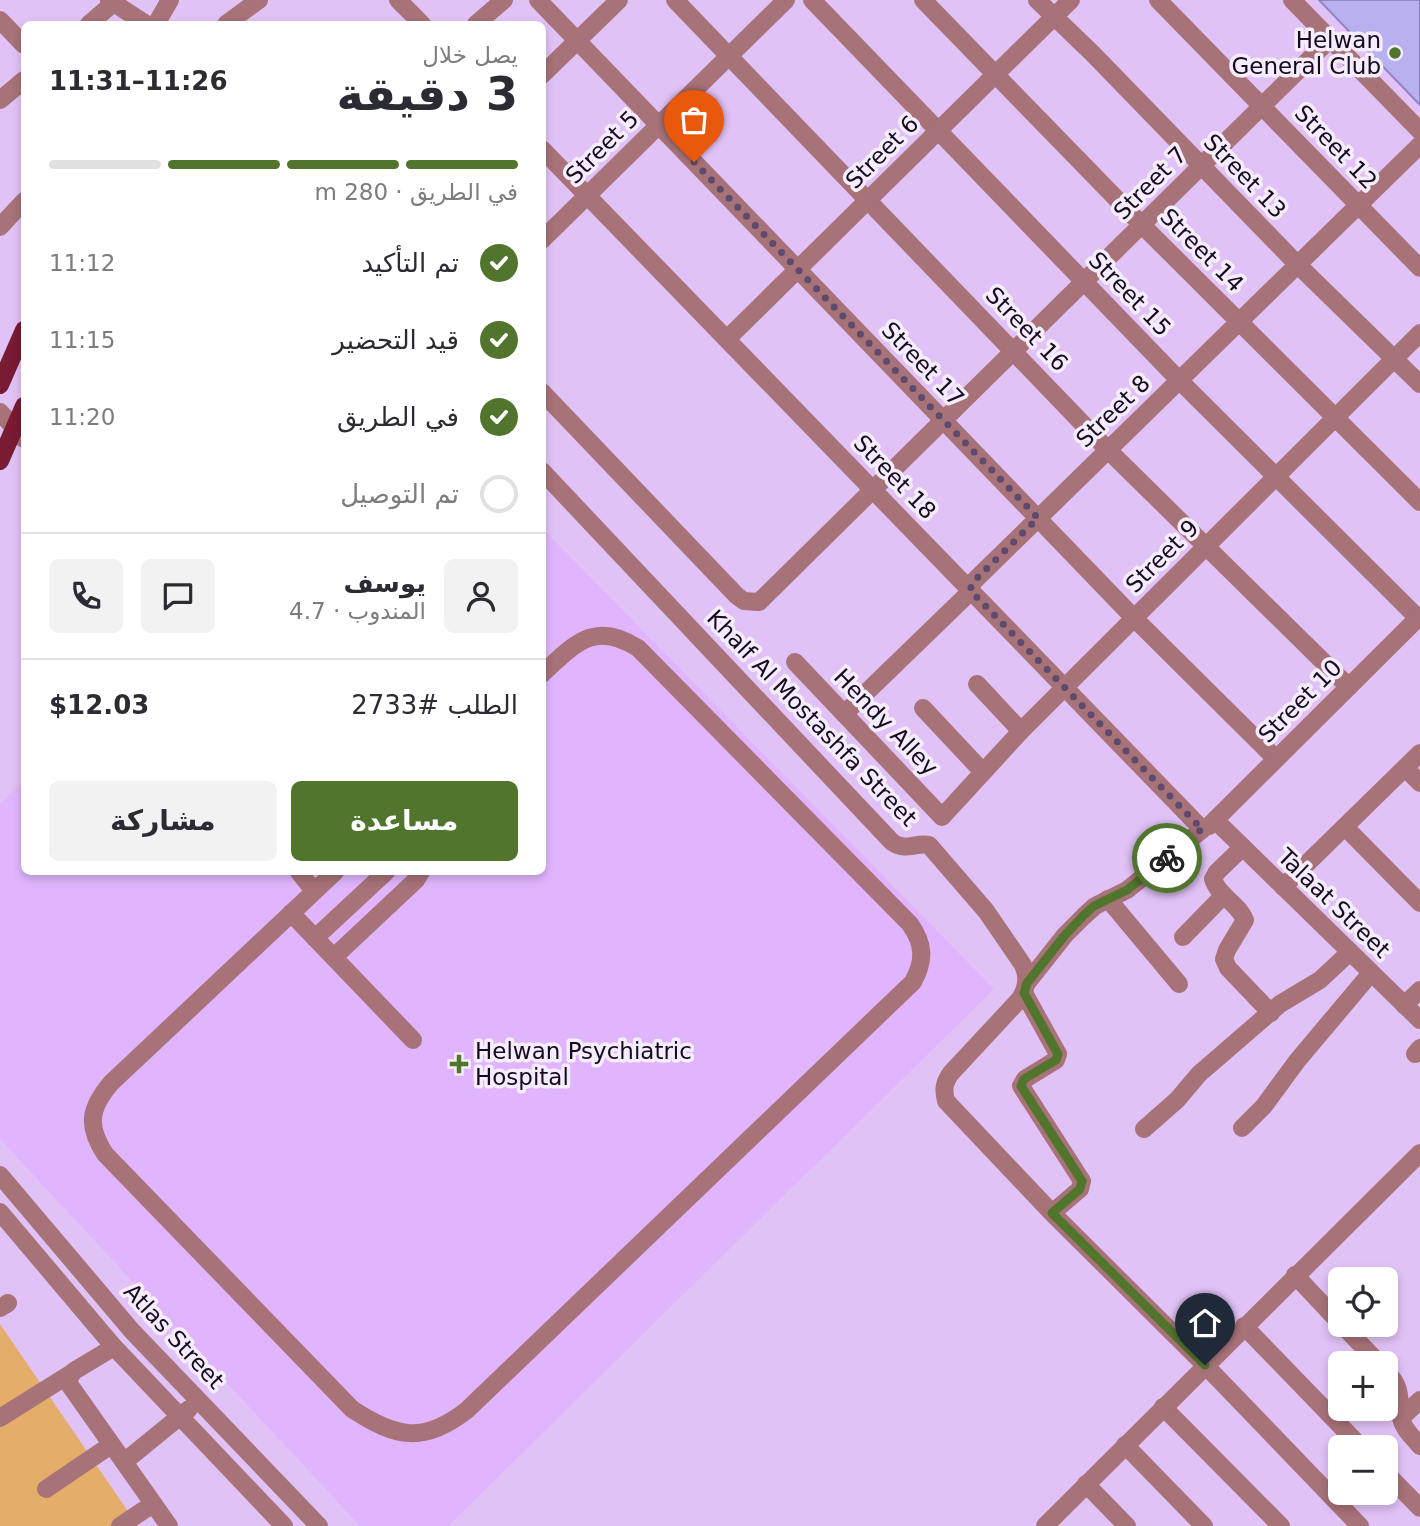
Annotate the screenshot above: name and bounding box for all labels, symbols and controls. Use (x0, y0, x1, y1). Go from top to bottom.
place label: Helwan General Club (1231, 27, 1381, 79)
text: يصل خلال (422, 42, 518, 68)
marker: Helwan General Club (1387, 45, 1403, 61)
text: 11:26–11:31 (49, 66, 228, 96)
text: 3 دقيقة (336, 67, 518, 121)
pin (664, 90, 724, 162)
street label: Street 12 (1290, 100, 1382, 194)
icon: bag (675, 101, 713, 139)
street label: Street 5 (560, 105, 644, 189)
street label: Street 6 (840, 110, 924, 194)
street label: Street 13 (1199, 129, 1291, 223)
street label: Street 7 (1108, 141, 1192, 225)
text: في الطريق · 280 m (314, 179, 518, 205)
street label: Street 14 (1155, 203, 1249, 297)
icon: check (480, 244, 518, 282)
street label: Street 15 (1084, 247, 1176, 341)
text: تم التأكيد (361, 248, 459, 278)
text: 11:12 (49, 250, 115, 276)
street label: Street 16 (981, 282, 1073, 376)
street label: Street 17 (877, 317, 969, 411)
icon: check (480, 321, 518, 359)
text: قيد التحضير (332, 325, 459, 355)
text: 11:15 (49, 327, 115, 353)
street label: Street 8 (1071, 370, 1155, 452)
icon: check (480, 398, 518, 436)
text: في الطريق (337, 402, 459, 432)
text: 11:20 (49, 404, 115, 430)
street label: Street 18 (849, 430, 941, 524)
text: تم التوصيل (340, 479, 459, 509)
street label: Street 9 (1120, 514, 1204, 598)
button: phone (49, 559, 123, 633)
button: chat (141, 559, 215, 633)
button: person (444, 559, 518, 633)
text: يوسف (343, 568, 426, 598)
text: المندوب · 4.7 (289, 598, 426, 624)
street label: Khalf Al Mostashfa Street (702, 605, 922, 831)
street label: Street 10 (1253, 654, 1347, 748)
street label: Hendy Alley (829, 663, 943, 781)
text: $12.03 (49, 690, 149, 720)
text: الطلب #2733 (351, 690, 518, 720)
button: مشاركة (49, 781, 277, 861)
button: مساعدة (291, 781, 518, 861)
courier (1132, 823, 1202, 893)
icon: bike (1148, 839, 1186, 877)
street label: Talaat Street (1272, 843, 1395, 963)
place label: Helwan Psychiatric Hospital (475, 1038, 692, 1090)
marker: Helwan Psychiatric Hospital (449, 1054, 469, 1074)
map controls (1328, 1267, 1398, 1505)
button: locate (1328, 1267, 1398, 1337)
street label: Atlas Street (119, 1278, 229, 1394)
pin (1175, 1293, 1235, 1365)
icon: home (1186, 1304, 1224, 1342)
button: + (1328, 1351, 1398, 1421)
button: − (1328, 1435, 1398, 1505)

